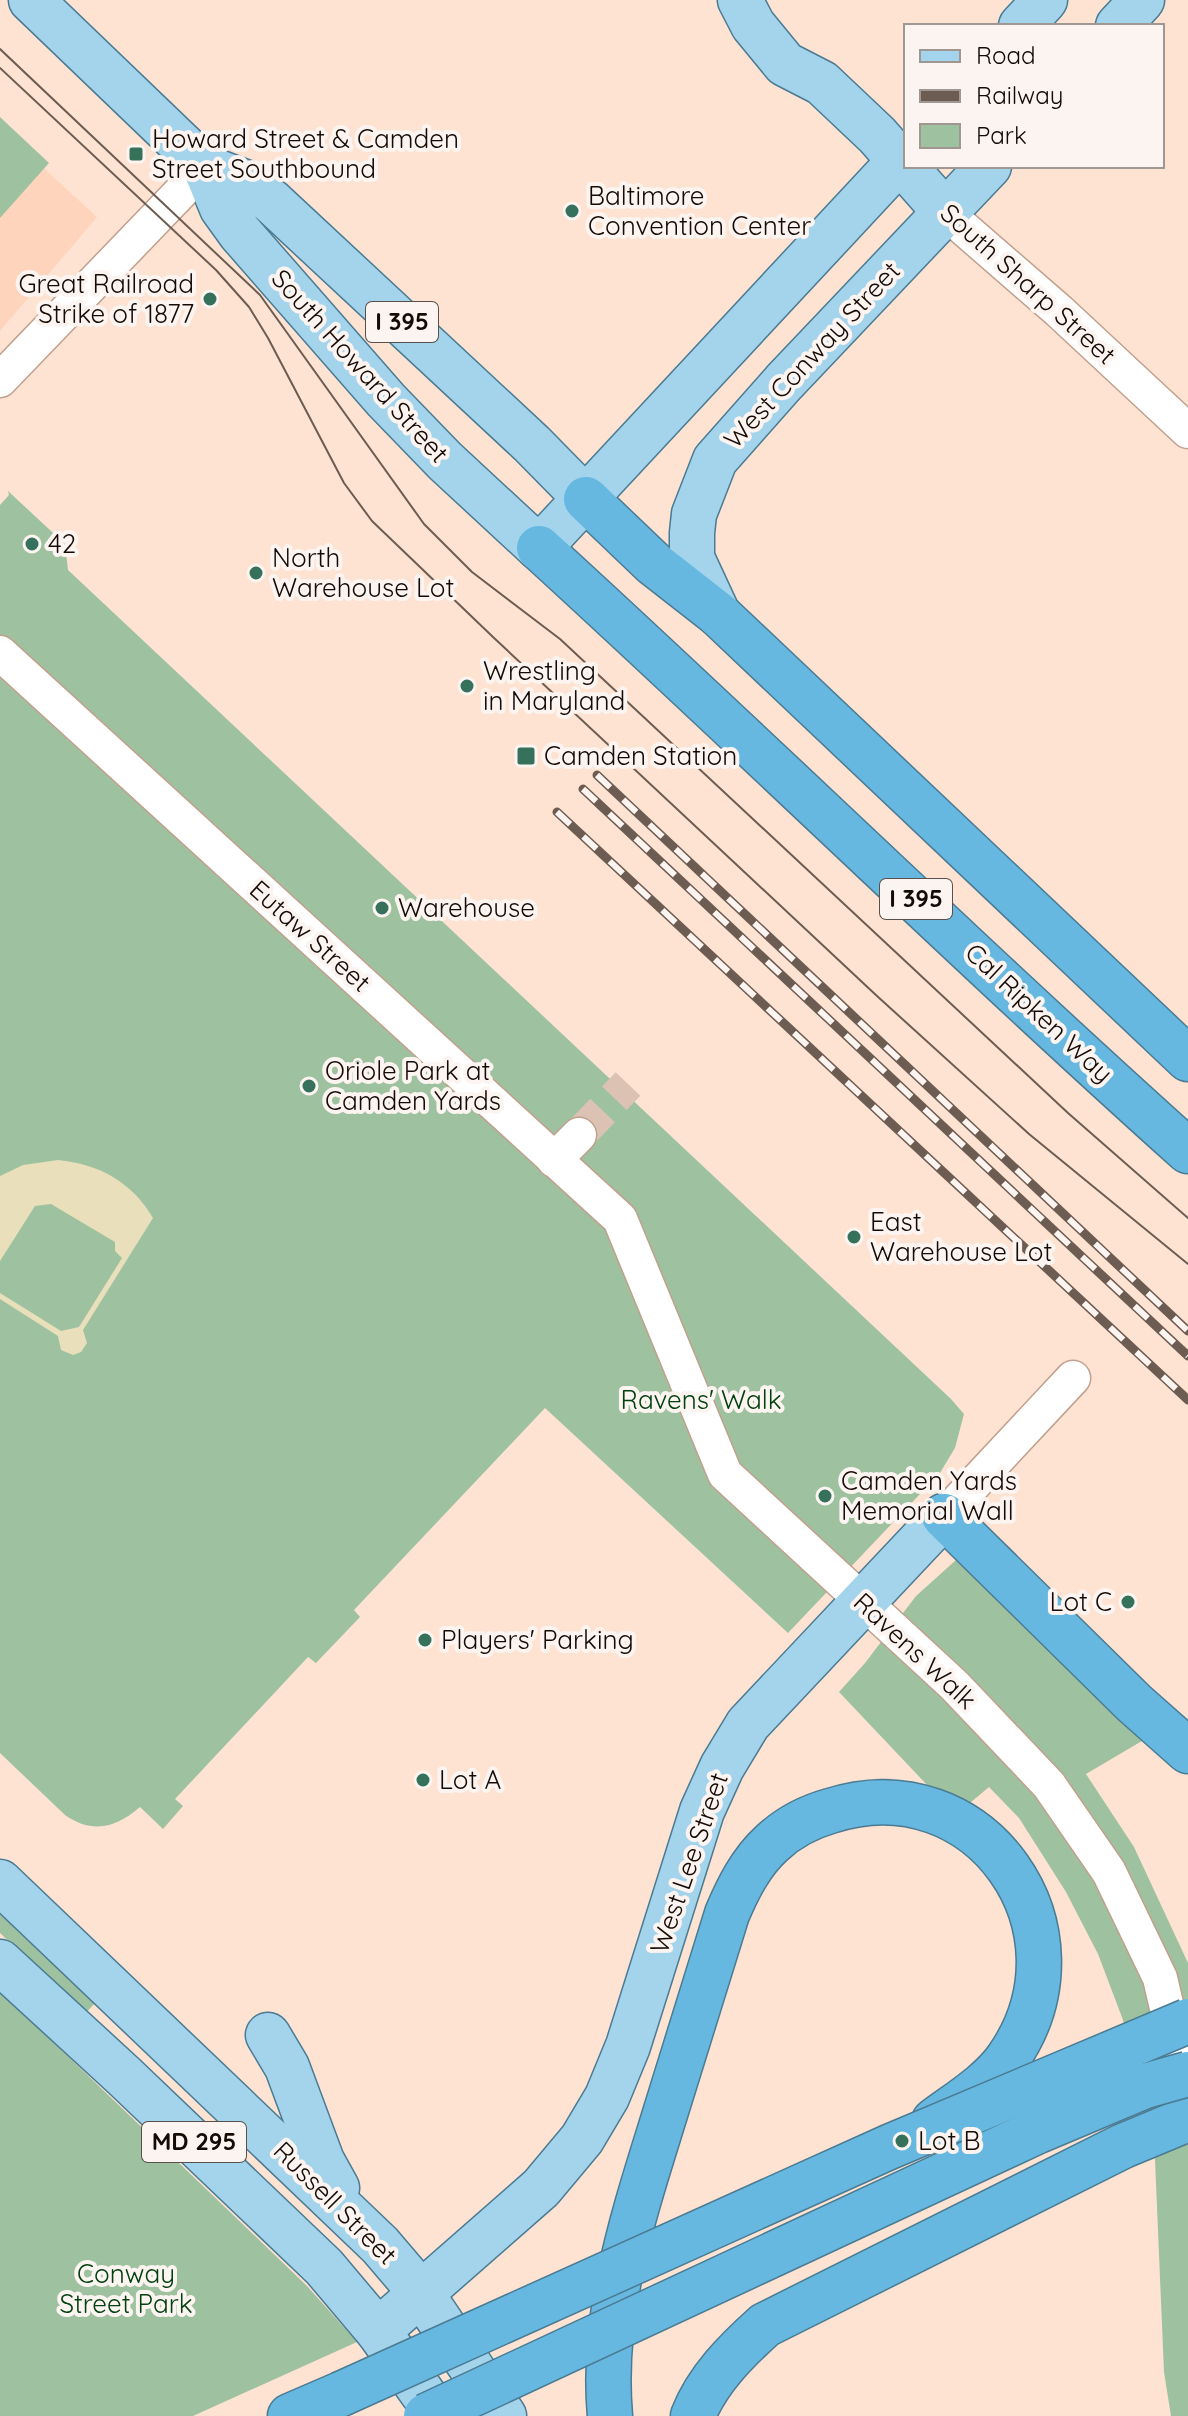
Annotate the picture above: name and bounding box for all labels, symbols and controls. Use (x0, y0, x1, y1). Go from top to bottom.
legend (904, 24, 1164, 168)
text: Road (976, 40, 1036, 70)
text: Railway (976, 80, 1063, 110)
text: Park (976, 120, 1027, 150)
place label: Howard Street & Camden Street Southbound (152, 122, 459, 185)
marker: Howard Street & Camden Street Southbound (127, 145, 145, 163)
place label: Baltimore Convention Center (588, 179, 811, 242)
street label: South Sharp Street (934, 196, 1123, 371)
marker: Baltimore Convention Center (563, 202, 581, 220)
street label: West Conway Street (717, 254, 907, 455)
street label: South Howard Street (265, 262, 456, 469)
place label: Great Railroad Strike of 1877 (19, 267, 194, 330)
marker: Great Railroad Strike of 1877 (201, 290, 219, 308)
road number: I 395 (366, 302, 438, 342)
place label: 42 (48, 527, 76, 560)
marker: 42 (23, 535, 41, 553)
place label: North Warehouse Lot (272, 541, 454, 604)
marker: North Warehouse Lot (247, 564, 265, 582)
place label: Wrestling in Maryland (483, 654, 625, 717)
marker: Wrestling in Maryland (458, 677, 476, 695)
place label: Camden Station (544, 739, 737, 772)
marker: Camden Station (515, 745, 537, 767)
street label: Eutaw Street (243, 873, 378, 999)
road number: I 395 (880, 879, 952, 919)
place label: Warehouse (398, 891, 535, 924)
marker: Warehouse (373, 899, 391, 917)
street label: Cal Ripken Way (959, 936, 1120, 1090)
place label: Oriole Park at Camden Yards (325, 1054, 501, 1117)
marker: Oriole Park at Camden Yards (300, 1077, 318, 1095)
place label: East Warehouse Lot (870, 1205, 1052, 1268)
marker: East Warehouse Lot (845, 1228, 863, 1246)
park label: Ravens' Walk (620, 1383, 782, 1416)
place label: Camden Yards Memorial Wall (841, 1464, 1017, 1527)
marker: Camden Yards Memorial Wall (816, 1487, 834, 1505)
street label: Ravens Walk (847, 1585, 984, 1716)
place label: Lot C (1050, 1585, 1112, 1618)
marker: Lot C (1119, 1593, 1137, 1611)
place label: Players' Parking (441, 1623, 634, 1656)
marker: Players' Parking (416, 1631, 434, 1649)
place label: Lot A (439, 1763, 501, 1796)
street label: West Lee Street (642, 1768, 735, 1958)
marker: Lot A (414, 1771, 432, 1789)
road number: MD 295 (142, 2122, 246, 2162)
place label: Lot B (918, 2124, 980, 2157)
marker: Lot B (893, 2132, 911, 2150)
street label: Russell Street (267, 2134, 404, 2271)
park label: Conway Street Park (59, 2257, 193, 2320)

